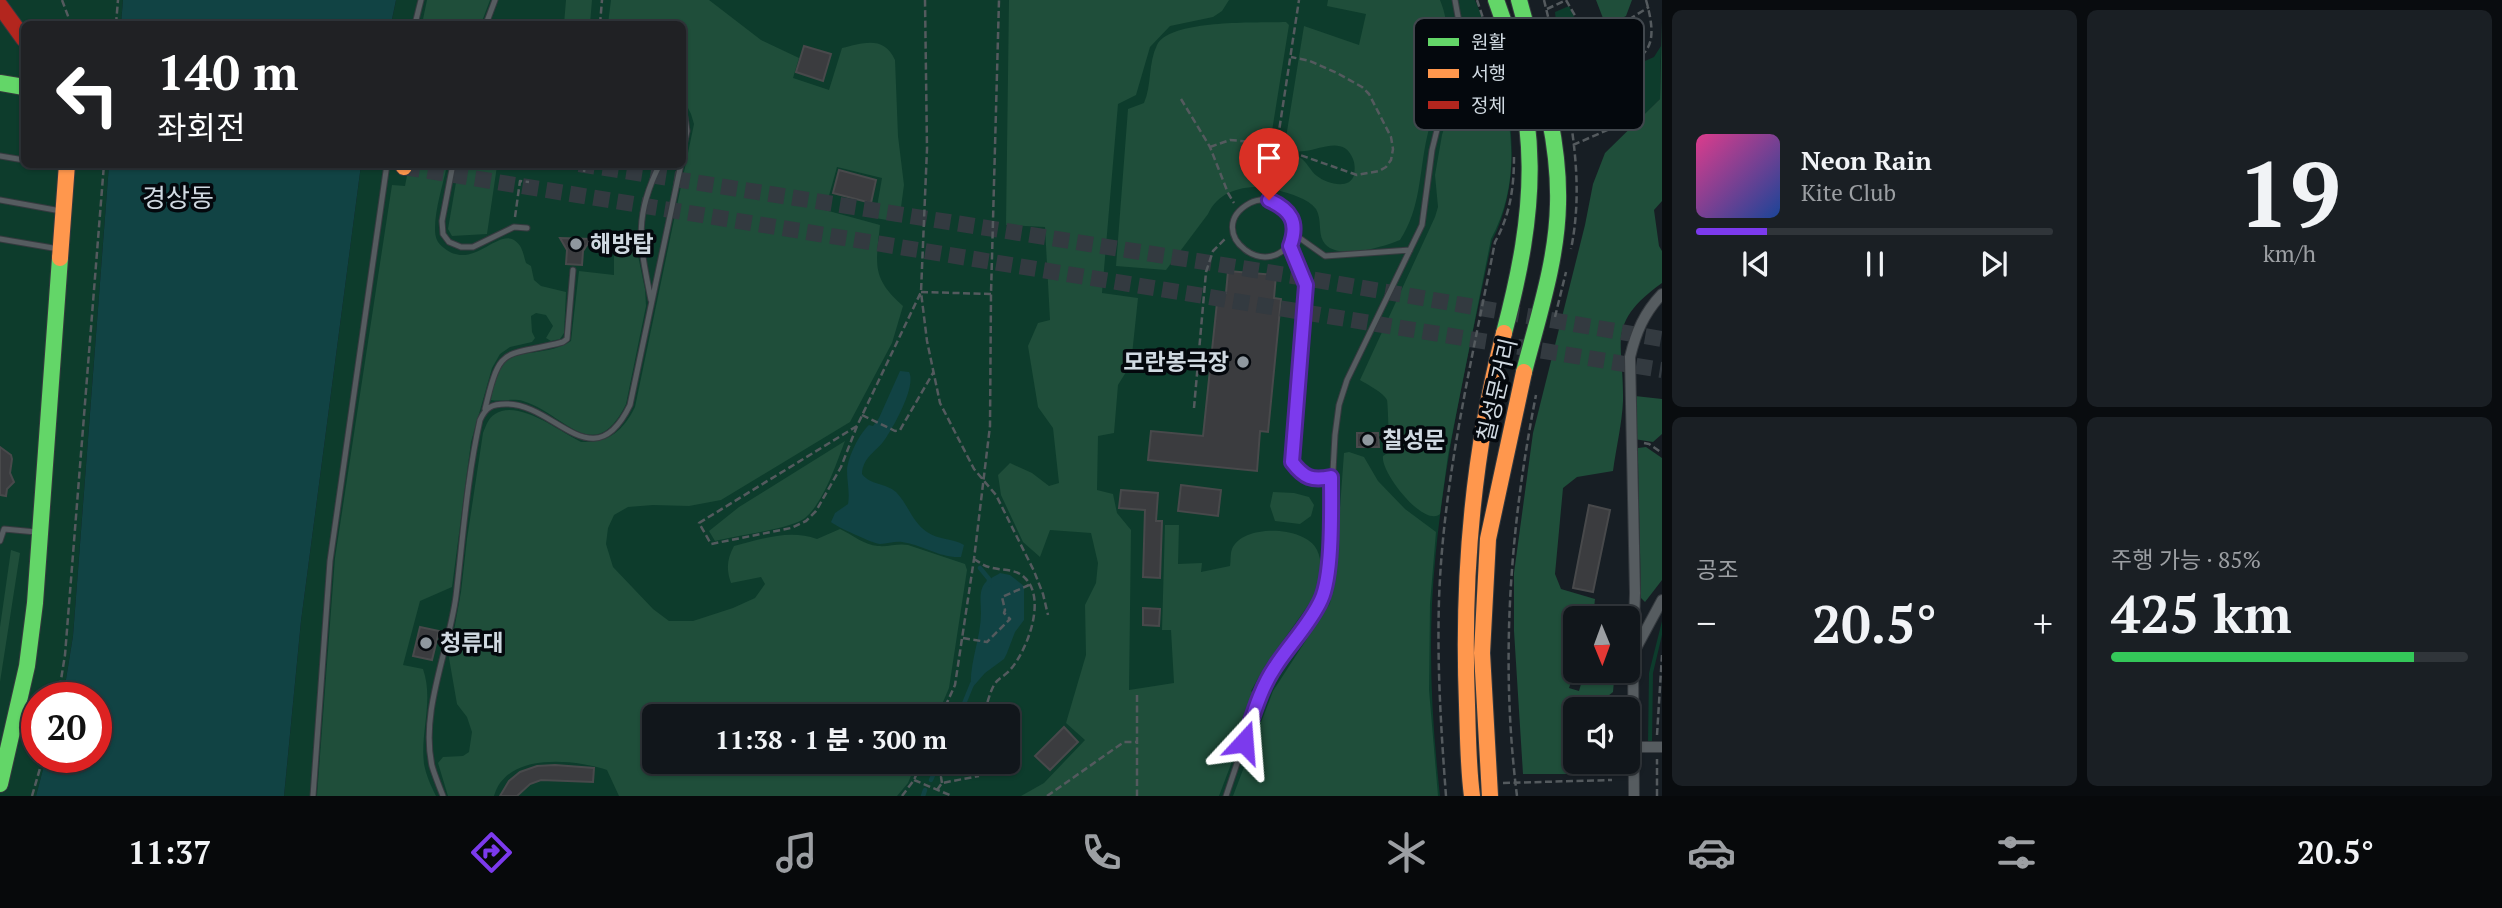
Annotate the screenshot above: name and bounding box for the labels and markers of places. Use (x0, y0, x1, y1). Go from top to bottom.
pin (1239, 128, 1299, 200)
place label: 해방탑 (590, 228, 653, 259)
marker: 해방탑 (568, 236, 584, 252)
place label: 모란봉극장 (1123, 346, 1229, 377)
marker: 모란봉극장 (1235, 354, 1251, 370)
place label: 칠성문 (1382, 424, 1445, 455)
marker: 칠성문 (1360, 432, 1376, 448)
place label: 청류대 (440, 627, 503, 658)
marker: 청류대 (418, 635, 434, 651)

